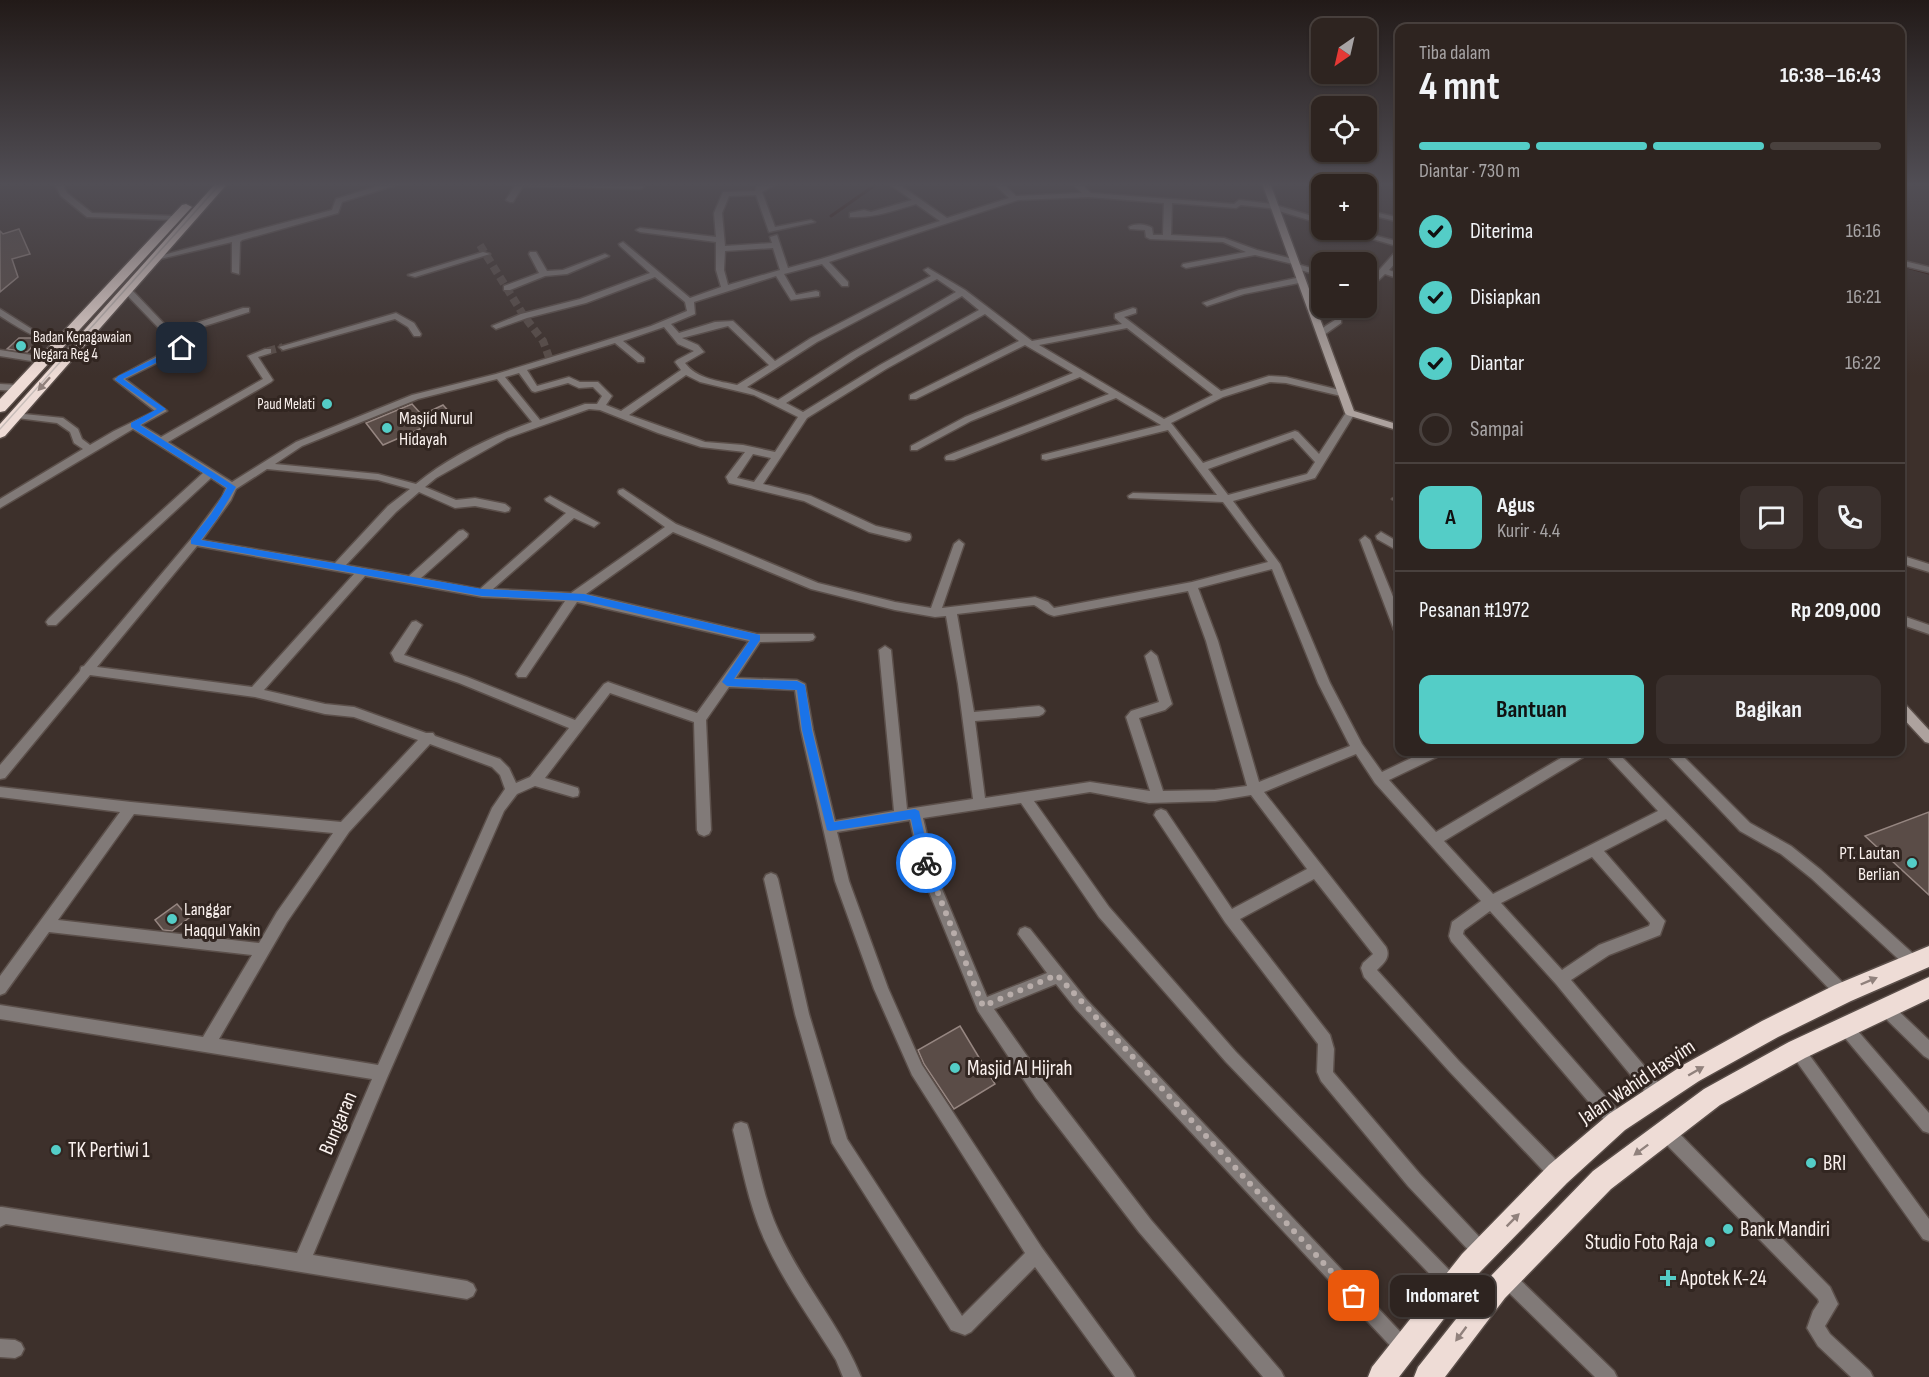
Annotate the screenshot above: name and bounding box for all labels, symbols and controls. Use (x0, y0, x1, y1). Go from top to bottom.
north arrow (1311, 18, 1377, 84)
map controls (1311, 18, 1377, 318)
text: Tiba dalam (1419, 41, 1490, 65)
text: 16:38–16:43 (1780, 62, 1881, 89)
text: 4 mnt (1419, 64, 1500, 111)
button: locate (1311, 96, 1377, 162)
text: Diantar · 730 m (1419, 159, 1520, 183)
button: + (1311, 174, 1377, 240)
icon: check (1419, 215, 1452, 248)
text: Diterima (1470, 218, 1533, 245)
text: 16:16 (1846, 219, 1881, 243)
button: − (1311, 252, 1377, 318)
icon: check (1419, 281, 1452, 314)
text: Disiapkan (1470, 284, 1541, 311)
text: 16:21 (1846, 285, 1881, 309)
pin (156, 322, 207, 373)
place label: Badan Kepagawaian Negara Reg 4 (33, 328, 131, 364)
icon: home (165, 331, 198, 364)
marker: Badan Kepagawaian Negara Reg 4 (14, 339, 28, 353)
icon: check (1419, 347, 1452, 380)
text: Diantar (1470, 350, 1524, 377)
text: 16:22 (1845, 351, 1881, 375)
one-way arrow (37, 377, 51, 392)
place label: Paud Melati (257, 395, 315, 414)
marker: Paud Melati (320, 397, 334, 411)
place label: Masjid Nurul Hidayah (399, 408, 473, 450)
text: Sampai (1470, 416, 1524, 443)
marker: Masjid Nurul Hidayah (380, 421, 394, 435)
button: chat (1740, 486, 1803, 549)
button: phone (1818, 486, 1881, 549)
text: Agus (1497, 492, 1535, 519)
text: A (1445, 504, 1456, 531)
text: Kurir · 4.4 (1497, 519, 1560, 543)
text: Pesanan #1972 (1419, 597, 1530, 624)
text: Rp 209,000 (1791, 597, 1881, 624)
button: Bantuan (1419, 675, 1644, 744)
button: Bagikan (1656, 675, 1881, 744)
courier (896, 833, 956, 893)
place label: PT. Lautan Berlian (1839, 843, 1900, 885)
icon: bike (910, 847, 943, 880)
marker: PT. Lautan Berlian (1905, 856, 1919, 870)
place label: Langgar Haqqul Yakin (184, 899, 260, 941)
marker: Langgar Haqqul Yakin (165, 912, 179, 926)
one-way arrow (1861, 976, 1879, 986)
street label: Jalan Wahid Hasyim (1573, 1034, 1700, 1131)
place label: Masjid Al Hijrah (967, 1056, 1072, 1081)
marker: Masjid Al Hijrah (948, 1061, 962, 1075)
one-way arrow (1688, 1065, 1704, 1076)
street label: Bungaran (314, 1088, 362, 1158)
place label: TK Pertiwi 1 (68, 1138, 150, 1163)
marker: TK Pertiwi 1 (49, 1143, 63, 1157)
one-way arrow (1634, 1144, 1649, 1156)
place label: BRI (1823, 1151, 1846, 1176)
marker: BRI (1804, 1156, 1818, 1170)
one-way arrow (1506, 1213, 1520, 1227)
place label: Bank Mandiri (1740, 1217, 1830, 1242)
marker: Bank Mandiri (1721, 1222, 1735, 1236)
place label: Studio Foto Raja (1585, 1230, 1698, 1255)
marker: Studio Foto Raja (1703, 1235, 1717, 1249)
place label: Apotek K-24 (1679, 1266, 1767, 1291)
pin (1328, 1270, 1379, 1321)
marker: Apotek K-24 (1661, 1271, 1675, 1285)
callout: Indomaret (1390, 1275, 1495, 1317)
icon: bag (1337, 1279, 1370, 1312)
text: Indomaret (1406, 1284, 1479, 1308)
one-way arrow (1455, 1326, 1468, 1342)

